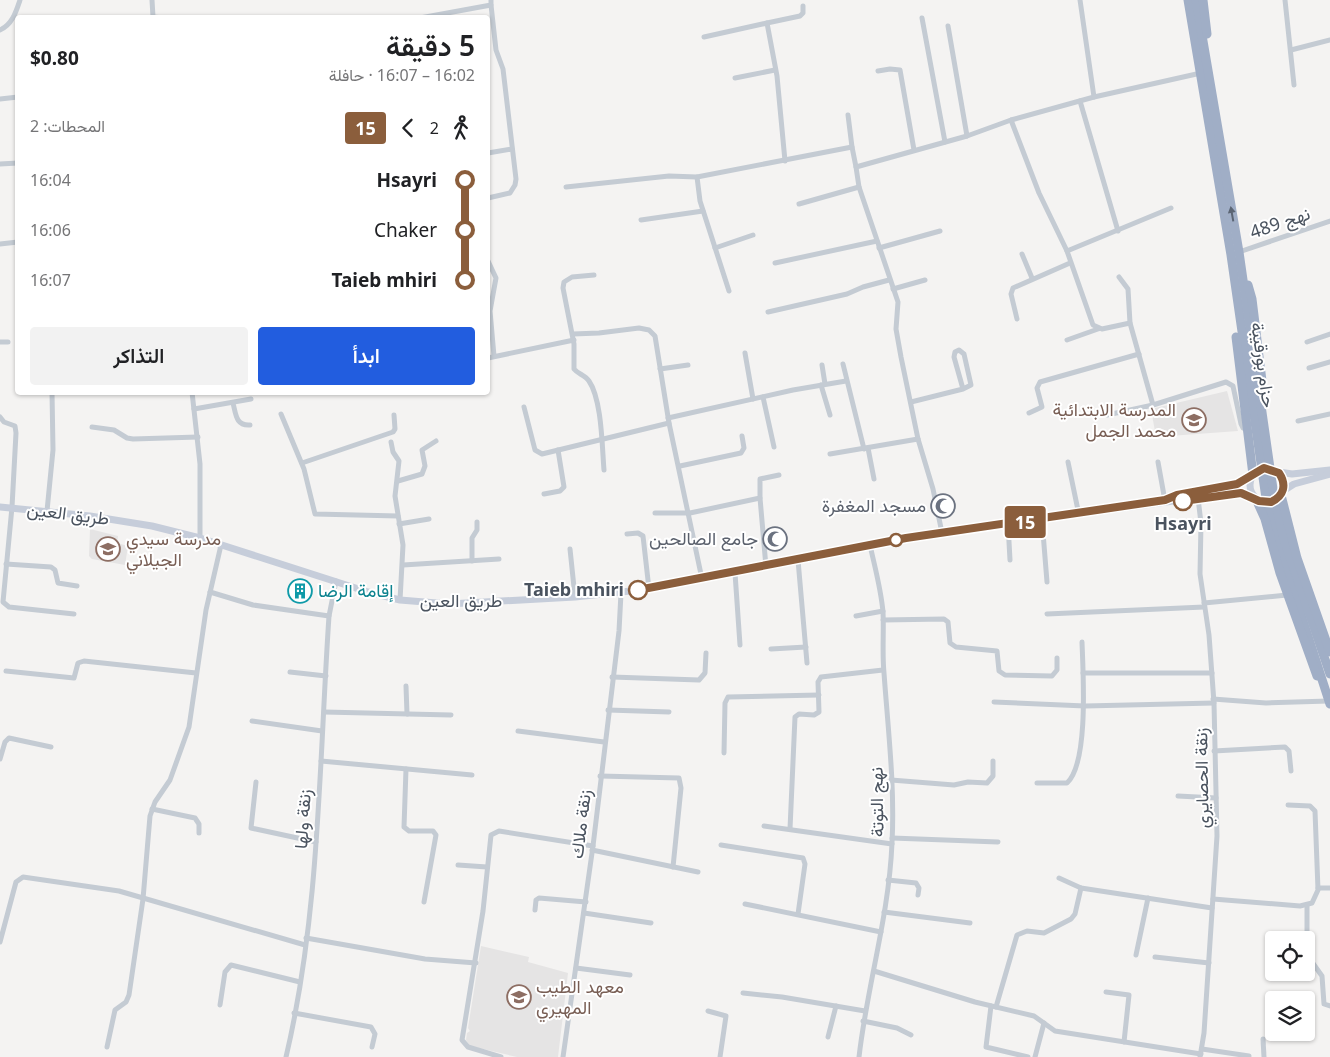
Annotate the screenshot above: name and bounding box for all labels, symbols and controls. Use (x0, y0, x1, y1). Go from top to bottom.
text: 5 دقيقة (386, 26, 475, 64)
text: $0.80 (30, 45, 79, 71)
text: 16:02 – 16:07 · حافلة (329, 64, 475, 86)
icon: back (394, 114, 422, 142)
icon: walk (447, 114, 475, 142)
text: المحطات: 2 (30, 115, 105, 137)
text: 15 (355, 116, 376, 140)
text: 2 (430, 117, 439, 139)
text: Hsayri (377, 167, 437, 193)
text: 16:04 (30, 169, 71, 191)
street label: نهج 489 (1246, 201, 1313, 244)
one-way arrow (1228, 206, 1236, 222)
text: Chaker (374, 217, 437, 243)
text: 16:06 (30, 219, 71, 241)
text: Taieb mhiri (331, 267, 437, 293)
text: 16:07 (30, 269, 71, 291)
street label: حزام بورقيبة (1245, 321, 1282, 409)
button: التذاكر (30, 327, 248, 385)
button: ابدأ (258, 327, 475, 385)
place label: المدرسة الابتدائية محمد الجمل (1052, 397, 1176, 442)
school or university icon: المدرسة الابتدائية محمد الجمل (1181, 407, 1207, 433)
marker: Hsayri (1173, 491, 1193, 511)
place label: مسجد المغفرة (822, 493, 926, 517)
mosque icon: مسجد المغفرة (930, 493, 956, 519)
street label: طريق العين (26, 496, 111, 530)
line badge: 15 (1002, 506, 1048, 538)
text: 15 (1015, 510, 1035, 534)
place label: Hsayri (1154, 511, 1212, 535)
place label: مدرسة سيدي الجيلاني (126, 526, 221, 575)
place label: جامع الصالحين (649, 526, 758, 551)
mosque icon: جامع الصالحين (762, 526, 788, 552)
unlabelled marker (889, 533, 903, 547)
school or university icon: مدرسة سيدي الجيلاني (95, 536, 121, 562)
place label: Taieb mhiri (524, 577, 624, 601)
building icon: إقامة الرضا (287, 578, 313, 604)
place label: إقامة الرضا (318, 578, 393, 603)
marker: Taieb mhiri (628, 580, 648, 600)
street label: طريق العين (420, 588, 502, 612)
street label: زنقة الحصايري (1188, 727, 1218, 829)
street label: نهج التوتة (863, 767, 890, 837)
street label: زنقة ولها (288, 788, 316, 850)
street label: زنقة ملاك (564, 788, 596, 860)
map controls (1265, 931, 1315, 1041)
button: locate (1265, 931, 1315, 981)
place label: معهد الطيب المهيري (536, 974, 624, 1023)
school or university icon: معهد الطيب المهيري (506, 984, 532, 1010)
button: layers (1265, 991, 1315, 1041)

